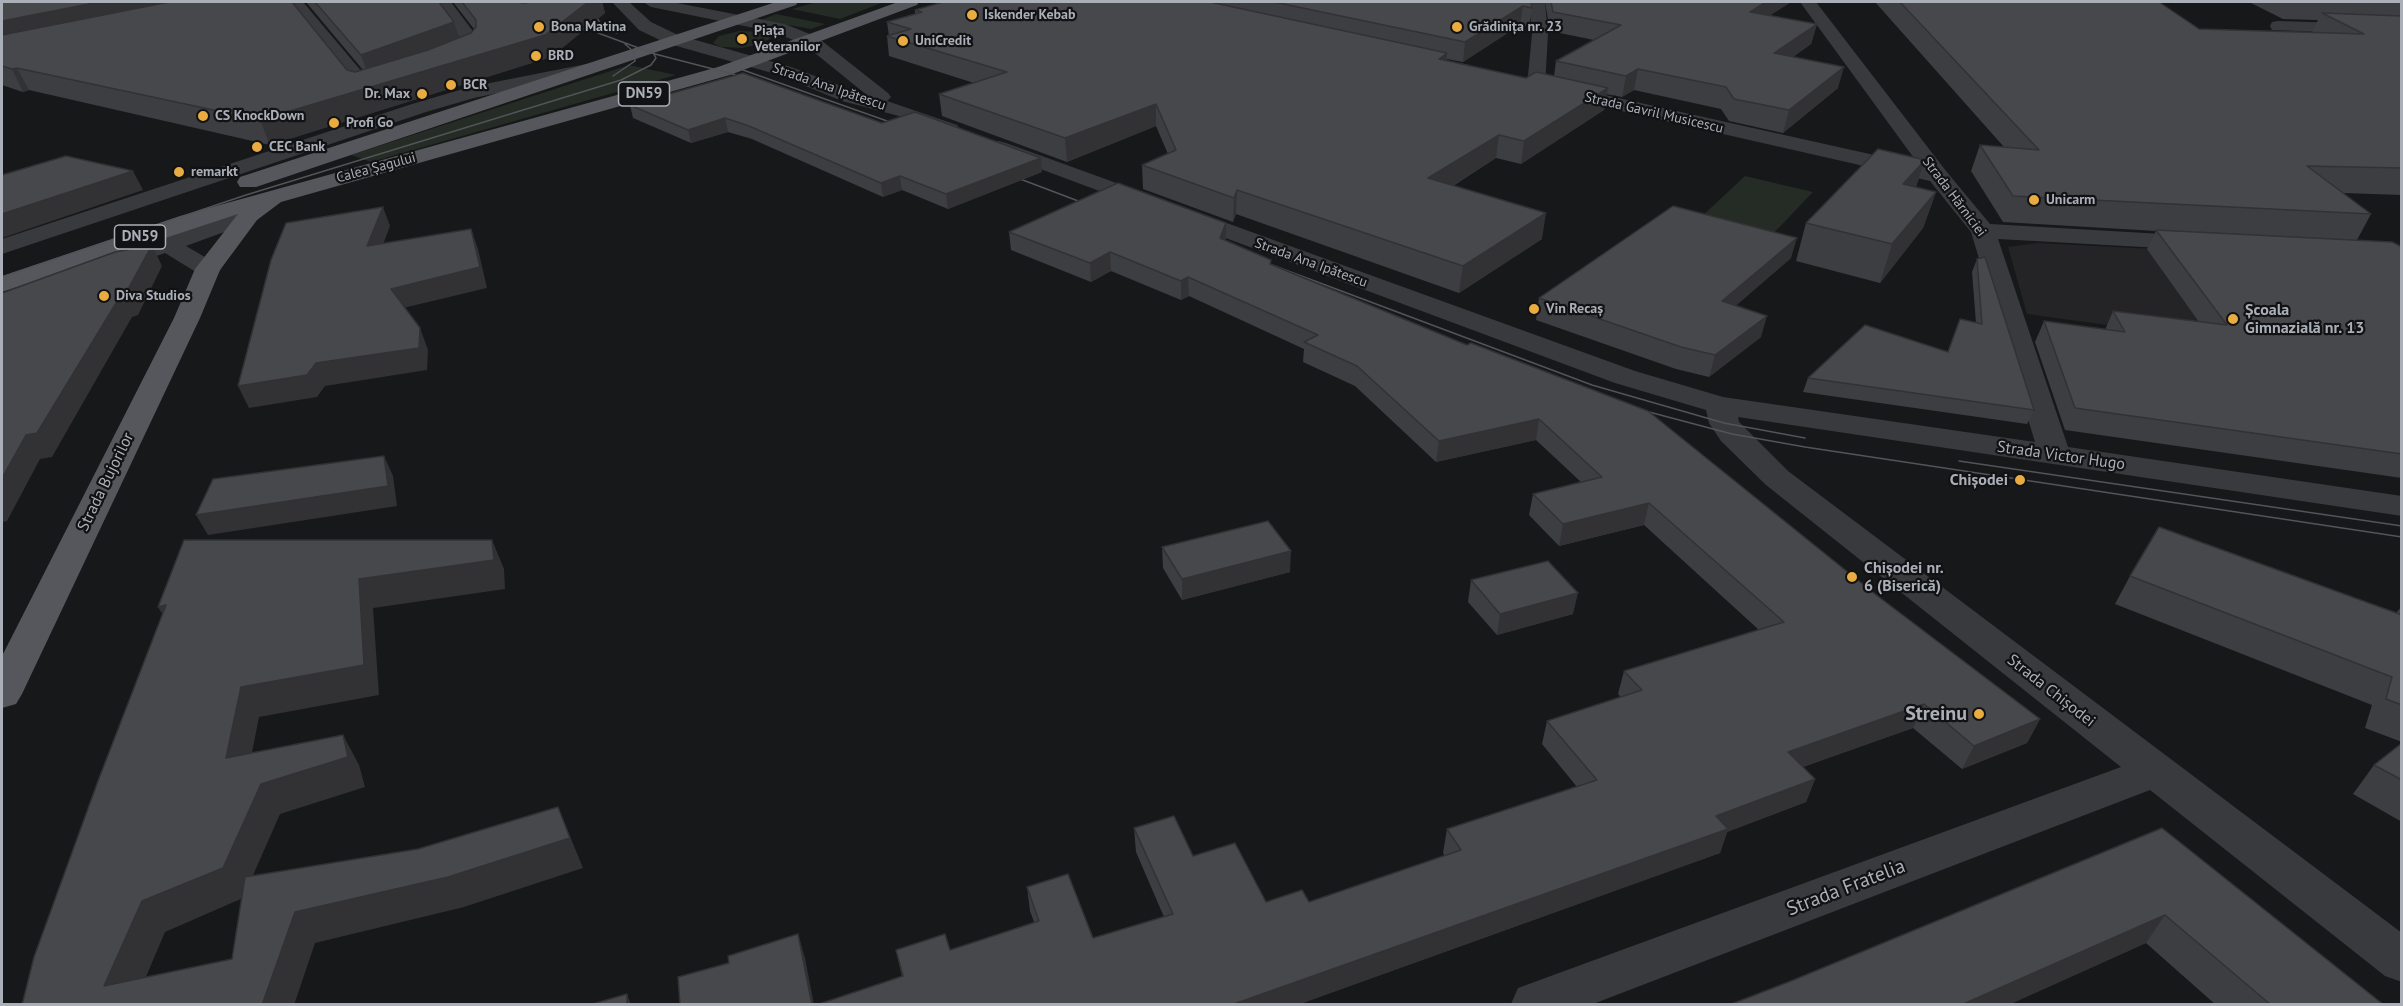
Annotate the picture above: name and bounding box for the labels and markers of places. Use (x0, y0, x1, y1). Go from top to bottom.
place label: Iskender Kebab (984, 7, 1076, 23)
marker: Iskender Kebab (965, 8, 979, 22)
place label: Bona Matina (551, 19, 626, 35)
place label: Grădinița nr. 23 (1469, 19, 1562, 35)
marker: Bona Matina (532, 20, 546, 34)
marker: Grădinița nr. 23 (1450, 20, 1464, 34)
place label: Piața Veteranilor (754, 23, 820, 56)
marker: Piața Veteranilor (735, 32, 749, 46)
place label: UniCredit (915, 33, 971, 49)
marker: UniCredit (896, 34, 910, 48)
place label: BRD (548, 48, 574, 64)
marker: BRD (529, 49, 543, 63)
place label: BCR (463, 77, 488, 93)
marker: BCR (444, 78, 458, 92)
place label: Dr. Max (364, 86, 410, 102)
marker: Dr. Max (415, 87, 429, 101)
place label: CS KnockDown (215, 108, 304, 124)
marker: CS KnockDown (196, 109, 210, 123)
place label: Profi Go (346, 115, 393, 131)
marker: Profi Go (327, 116, 341, 130)
place label: CEC Bank (269, 139, 325, 155)
marker: CEC Bank (250, 140, 264, 154)
place label: remarkt (191, 164, 238, 180)
marker: remarkt (172, 165, 186, 179)
place label: Unicarm (2046, 192, 2095, 208)
marker: Unicarm (2027, 193, 2041, 207)
place label: Diva Studios (116, 288, 191, 304)
marker: Diva Studios (97, 289, 111, 303)
place label: Școala Gimnazială nr. 13 (2245, 300, 2364, 338)
place label: Vin Recaș (1546, 301, 1603, 317)
marker: Vin Recaș (1527, 302, 1541, 316)
marker: Școala Gimnazială nr. 13 (2226, 312, 2240, 326)
place label: Chișodei (1950, 470, 2008, 490)
marker: Chișodei (2013, 473, 2027, 487)
place label: Chișodei nr. 6 (Biserică) (1864, 558, 1944, 596)
marker: Chișodei nr. 6 (Biserică) (1845, 570, 1859, 584)
place label: Streinu (1905, 702, 1967, 726)
marker: Streinu (1972, 707, 1986, 721)

